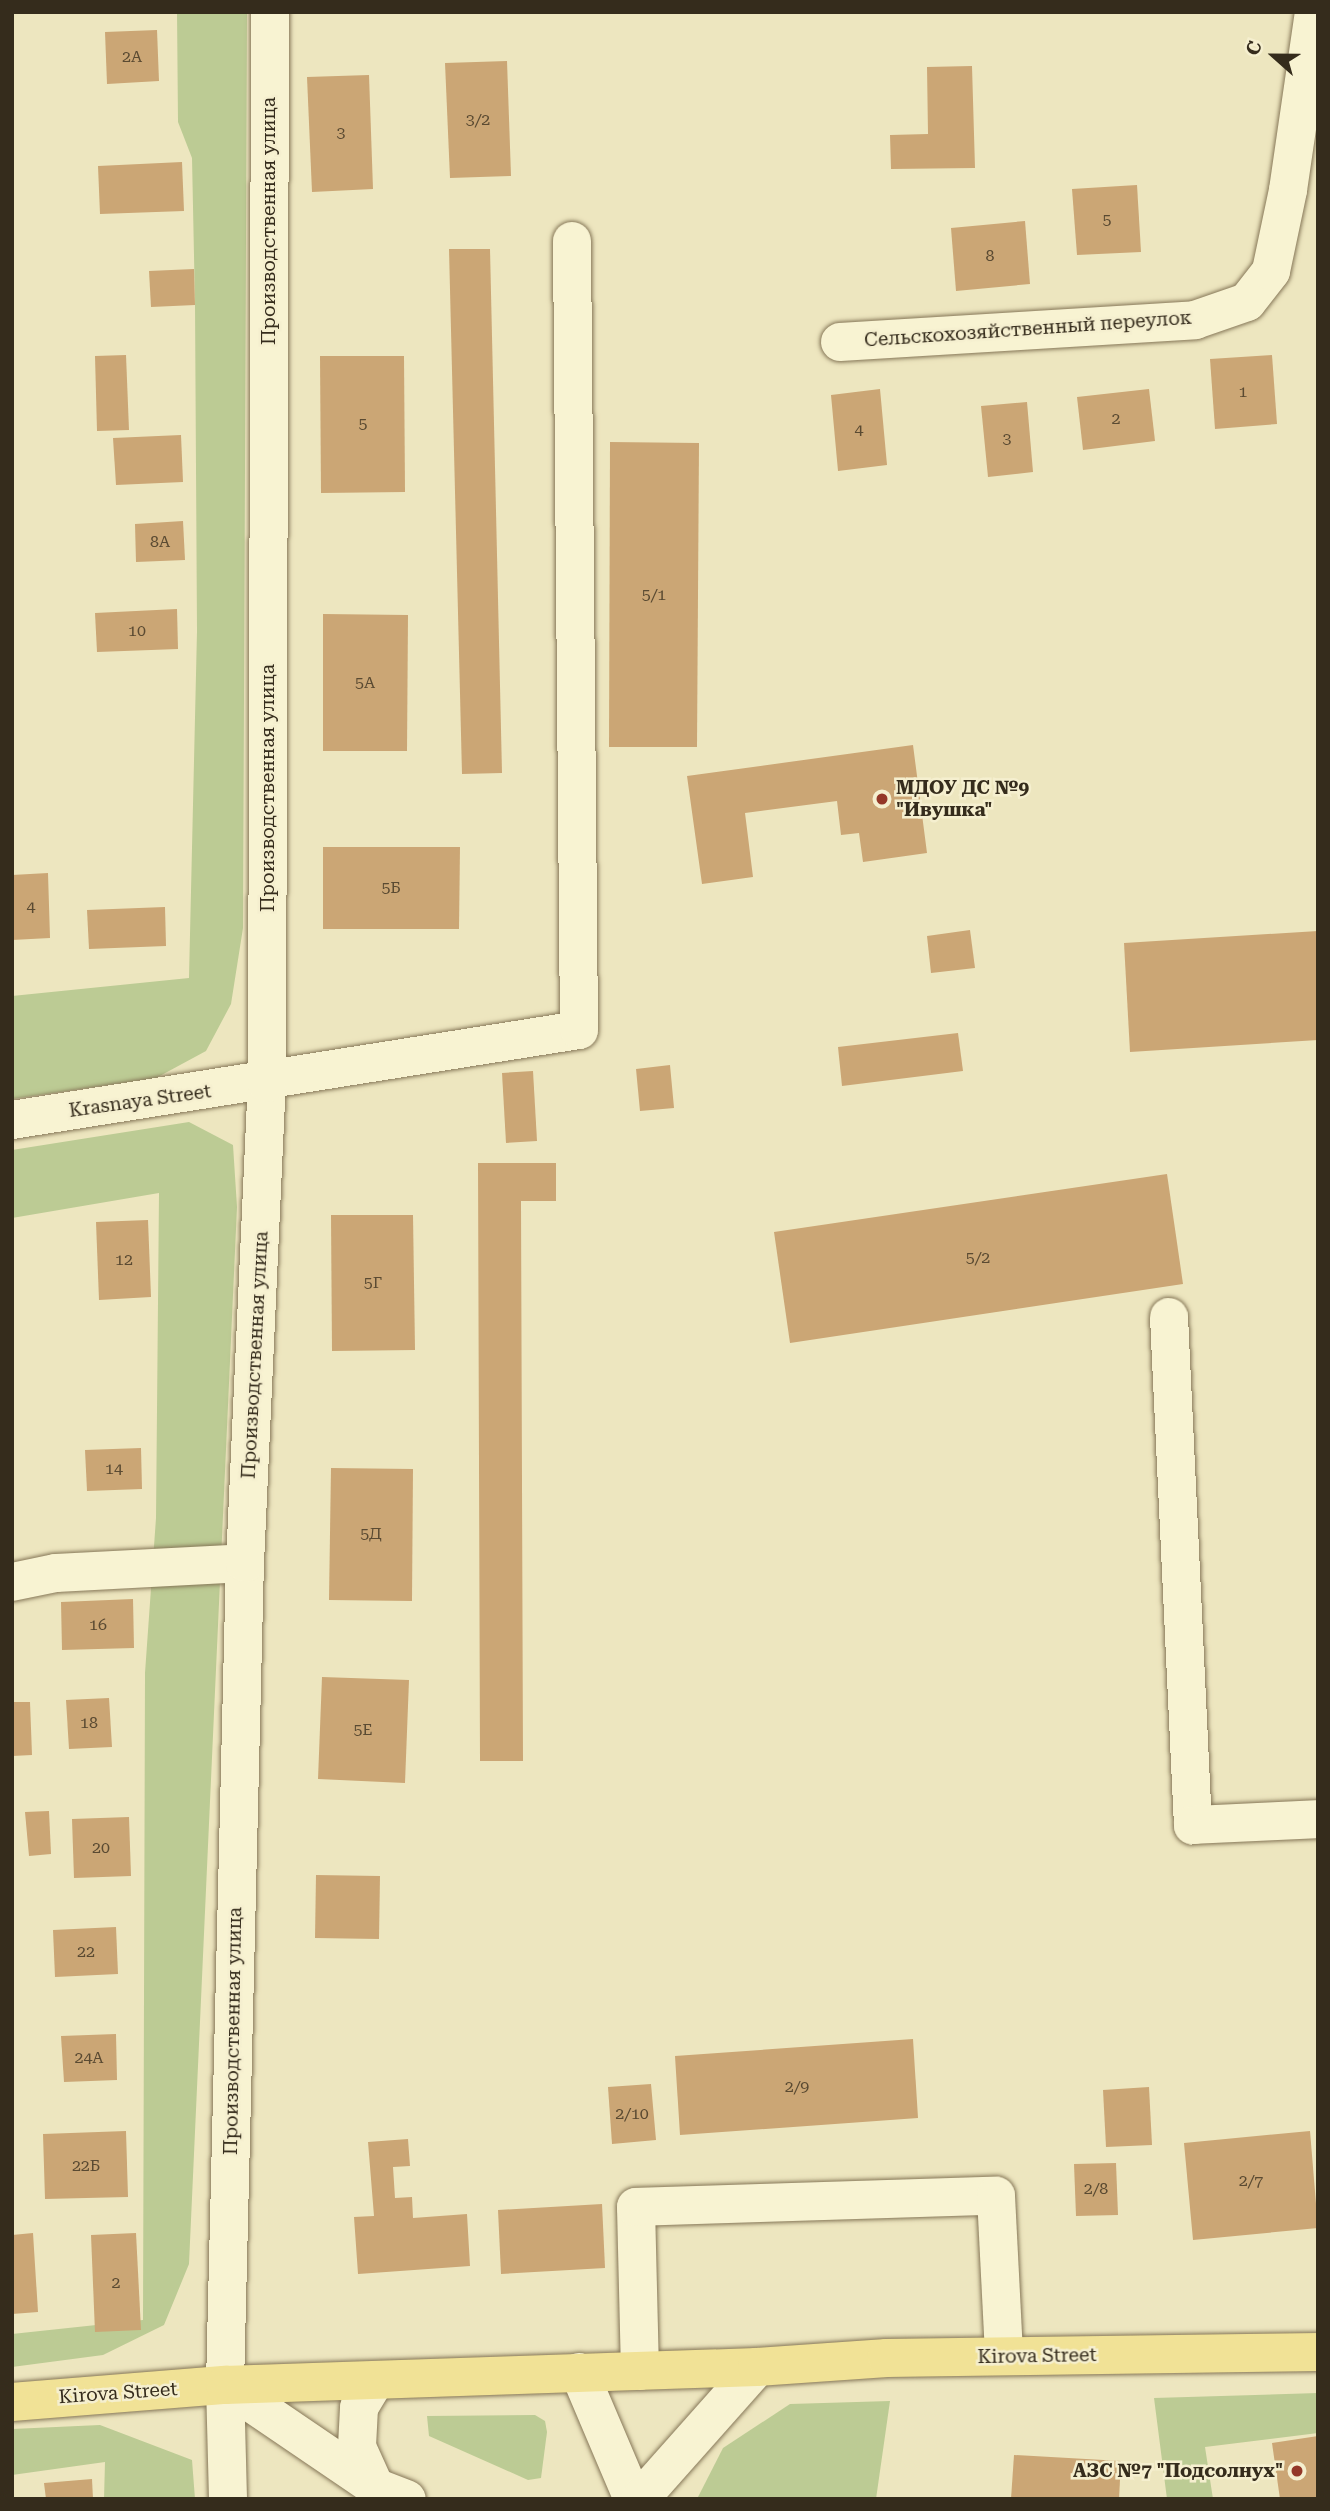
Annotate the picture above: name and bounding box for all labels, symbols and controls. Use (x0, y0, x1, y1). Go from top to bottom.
north arrow (1239, 21, 1309, 91)
text: С (1241, 38, 1267, 59)
house number: 2А (122, 47, 142, 67)
street label: Производственная улица (258, 97, 280, 345)
house number: 3/2 (466, 110, 490, 130)
house number: 3 (337, 123, 345, 143)
house number: 5 (1103, 210, 1111, 230)
house number: 8 (986, 246, 994, 266)
street label: Сельскохозяйственный переулок (863, 306, 1193, 352)
house number: 1 (1239, 382, 1247, 402)
house number: 2 (1112, 409, 1120, 429)
house number: 5 (359, 414, 367, 434)
house number: 4 (855, 420, 863, 440)
house number: 3 (1003, 429, 1011, 449)
house number: 8А (150, 532, 170, 552)
house number: 5/1 (642, 585, 666, 605)
house number: 10 (128, 621, 146, 641)
street label: Производственная улица (257, 664, 279, 912)
house number: 5А (355, 673, 375, 693)
place label: МДОУ ДС №9 "Ивушка" (896, 777, 1029, 821)
marker: МДОУ ДС №9 "Ивушка" (874, 791, 890, 807)
house number: 5Б (381, 878, 401, 898)
house number: 4 (27, 897, 35, 917)
street label: Krasnaya Street (67, 1080, 213, 1122)
street label: Производственная улица (237, 1231, 273, 1479)
house number: 5/2 (966, 1248, 990, 1268)
house number: 12 (115, 1250, 133, 1270)
house number: 5Г (364, 1273, 382, 1293)
house number: 14 (105, 1459, 123, 1479)
house number: 5Д (360, 1524, 382, 1544)
house number: 16 (89, 1615, 107, 1635)
house number: 18 (80, 1713, 98, 1733)
house number: 5Е (353, 1720, 373, 1740)
house number: 20 (92, 1838, 110, 1858)
street label: Производственная улица (219, 1907, 247, 2155)
house number: 22 (77, 1942, 95, 1962)
house number: 24А (74, 2048, 104, 2068)
house number: 2/9 (785, 2077, 809, 2097)
house number: 2/10 (615, 2104, 649, 2124)
house number: 22Б (72, 2156, 100, 2176)
house number: 2/7 (1239, 2171, 1263, 2191)
house number: 2/8 (1084, 2179, 1108, 2199)
house number: 2 (112, 2273, 120, 2293)
street label: Kirova Street (977, 2344, 1097, 2368)
street label: Kirova Street (58, 2377, 178, 2409)
place label: АЗС №7 "Подсолнух" (1073, 2460, 1283, 2482)
marker: АЗС №7 "Подсолнух" (1289, 2463, 1305, 2479)

